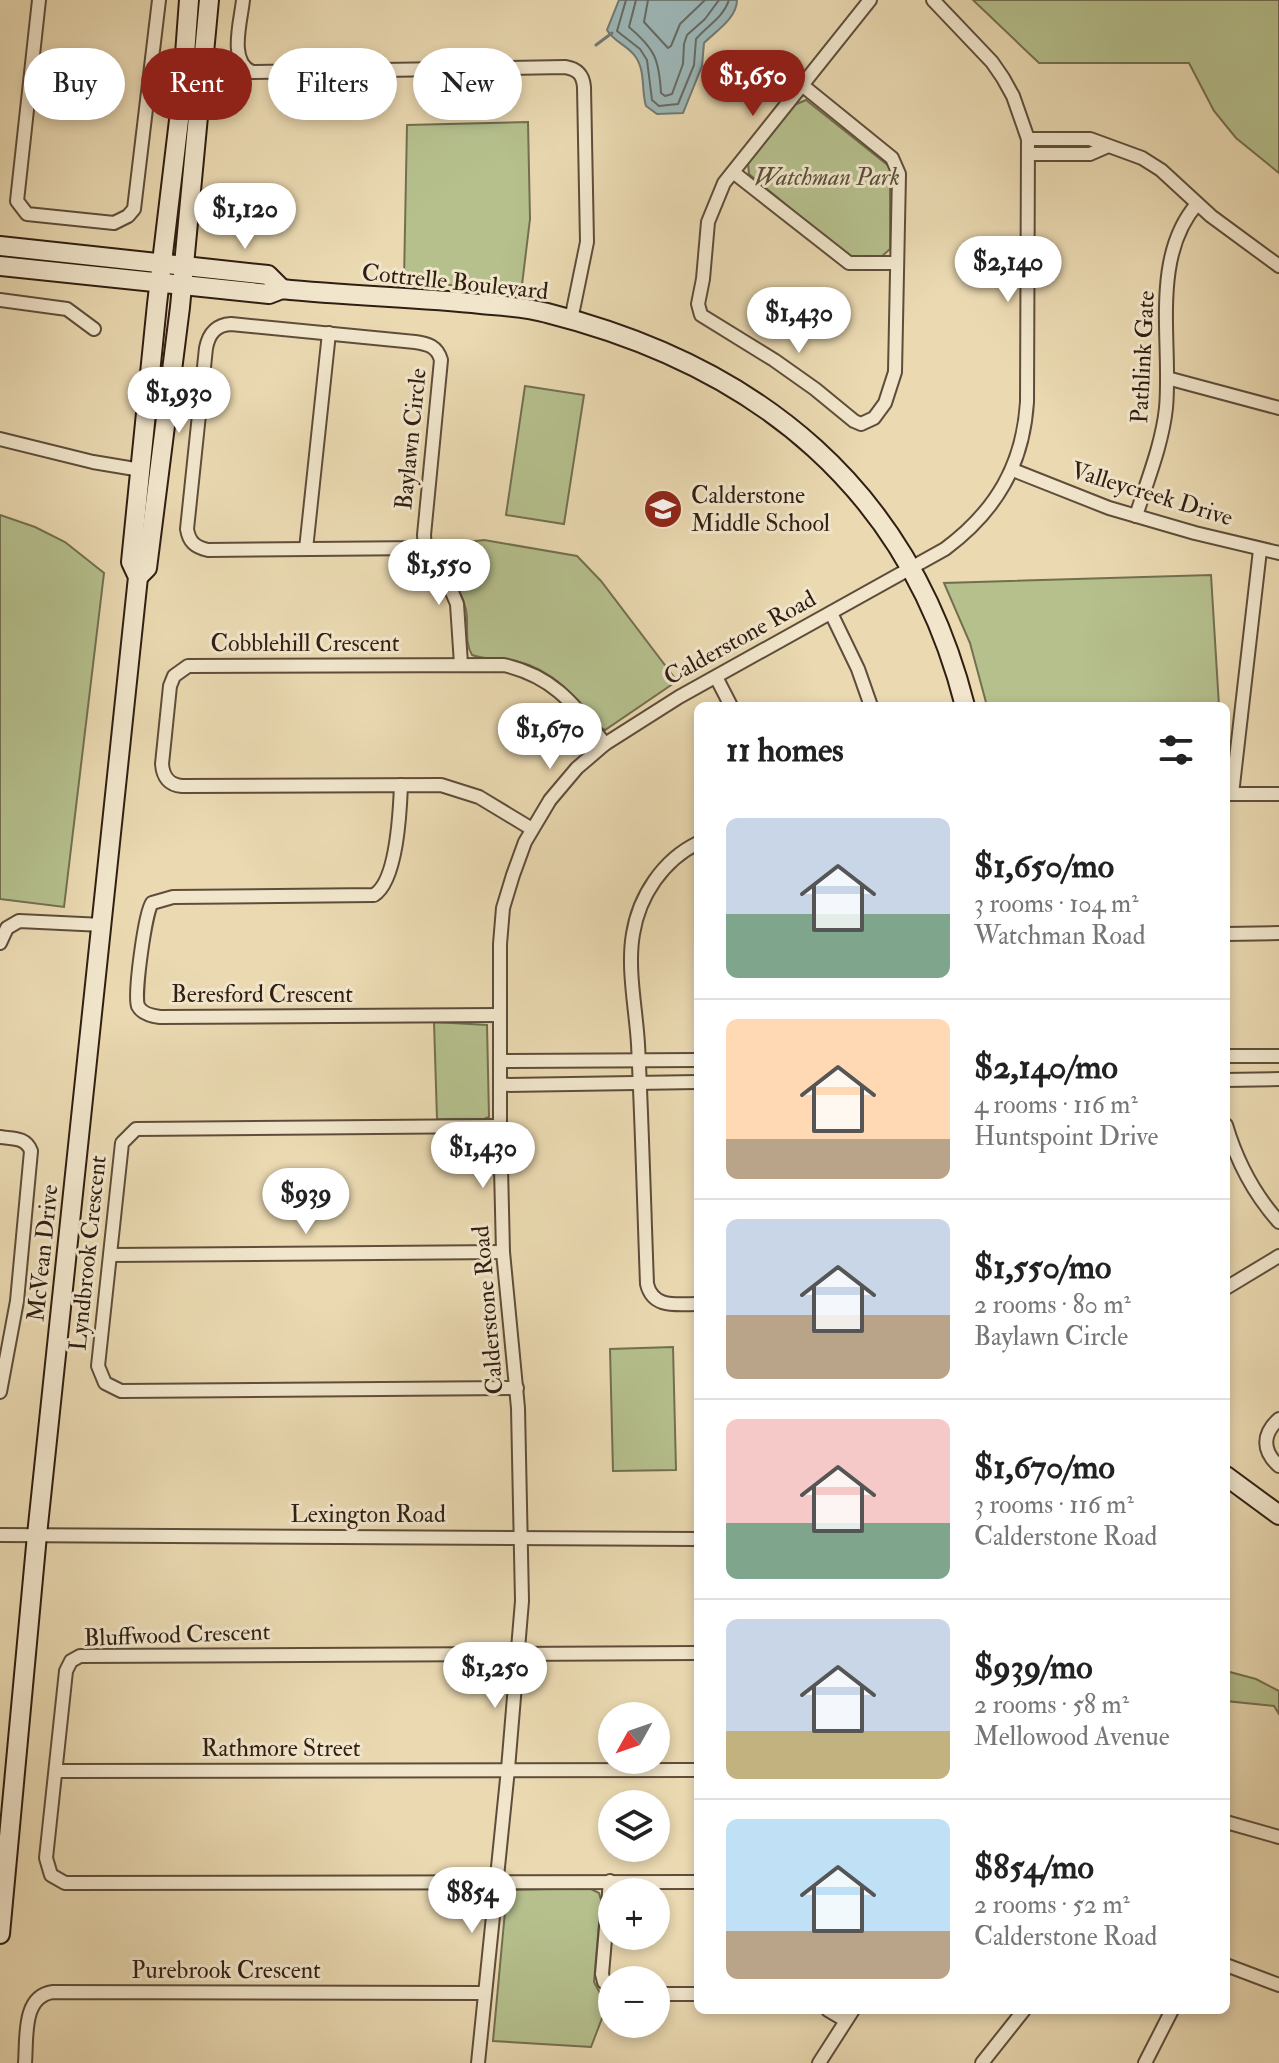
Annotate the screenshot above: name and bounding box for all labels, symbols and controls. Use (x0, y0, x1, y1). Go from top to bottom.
chip: Buy (24, 48, 125, 120)
chip: Rent (141, 48, 252, 120)
chip: Filters (268, 48, 397, 120)
chip: New (413, 48, 522, 120)
pin: $1,650 (688, 50, 818, 118)
text: $1,650 (719, 60, 787, 92)
park label: Watchman Park (754, 162, 900, 193)
pin: $1,120 (180, 183, 310, 251)
text: $1,120 (212, 193, 278, 225)
pin: $2,140 (943, 236, 1073, 304)
text: $2,140 (973, 246, 1043, 278)
street label: Cottrelle Boulevard (360, 257, 550, 307)
pin: $1,430 (734, 287, 864, 355)
street label: Pathlink Gate (1124, 290, 1162, 424)
text: $1,430 (765, 297, 833, 329)
pin: $1,930 (114, 367, 244, 435)
street label: Baylawn Circle (388, 367, 434, 511)
text: $1,930 (146, 377, 212, 409)
street label: Valleycreek Drive (1067, 455, 1237, 533)
place label: Calderstone Middle School (691, 480, 830, 539)
school or university icon: Calderstone Middle School (642, 488, 684, 530)
pin: $1,550 (374, 539, 504, 607)
text: $1,550 (406, 549, 472, 581)
street label: Calderstone Road (658, 583, 822, 693)
street label: Cobblehill Crescent (210, 628, 400, 659)
pin: $1,670 (485, 703, 615, 771)
text: $1,670 (516, 713, 584, 745)
icon: filters (1154, 728, 1198, 772)
text: 11 homes (726, 729, 844, 772)
text: $1,650/mo (974, 845, 1114, 888)
icon: home (790, 850, 886, 946)
text: 3 rooms · 104 m² (974, 888, 1139, 920)
text: Watchman Road (974, 920, 1145, 952)
street label: Beresford Crescent (171, 979, 353, 1010)
text: $2,140/mo (974, 1046, 1118, 1089)
icon: home (790, 1051, 886, 1147)
text: 4 rooms · 116 m² (974, 1089, 1138, 1121)
text: Huntspoint Drive (974, 1121, 1158, 1153)
pin: $1,430 (418, 1122, 548, 1190)
text: $1,430 (449, 1132, 517, 1164)
street label: Lyndbrook Crescent (62, 1154, 114, 1352)
pin: $939 (259, 1168, 353, 1236)
text: $939 (280, 1178, 332, 1210)
street label: McVean Drive (20, 1183, 66, 1323)
street label: Calderstone Road (465, 1224, 511, 1396)
text: $1,550/mo (974, 1246, 1111, 1289)
icon: home (790, 1251, 886, 1347)
text: 2 rooms · 80 m² (974, 1289, 1131, 1321)
text: Baylawn Circle (974, 1321, 1128, 1353)
text: $1,670/mo (974, 1446, 1115, 1489)
icon: home (790, 1451, 886, 1547)
text: 3 rooms · 116 m² (974, 1489, 1134, 1521)
street label: Lexington Road (290, 1499, 446, 1530)
text: Calderstone Road (974, 1521, 1157, 1553)
street label: Bluffwood Crescent (83, 1616, 271, 1654)
pin: $1,250 (430, 1642, 560, 1710)
text: $939/mo (974, 1646, 1093, 1689)
icon: home (790, 1651, 886, 1747)
text: $1,250 (461, 1652, 529, 1684)
text: 2 rooms · 58 m² (974, 1689, 1129, 1721)
north arrow (598, 1702, 670, 1774)
map controls (598, 1702, 670, 2038)
text: Mellowood Avenue (974, 1721, 1170, 1753)
street label: Rathmore Street (201, 1733, 361, 1764)
button: layers (598, 1790, 670, 1862)
text: $854/mo (974, 1846, 1094, 1889)
icon: home (790, 1851, 886, 1947)
pin: $854 (425, 1867, 519, 1935)
text: $854 (446, 1877, 498, 1909)
button: + (598, 1878, 670, 1950)
text: 2 rooms · 52 m² (974, 1889, 1130, 1921)
text: Calderstone Road (974, 1921, 1157, 1953)
street label: Purebrook Crescent (131, 1955, 321, 1986)
button: − (598, 1966, 670, 2038)

